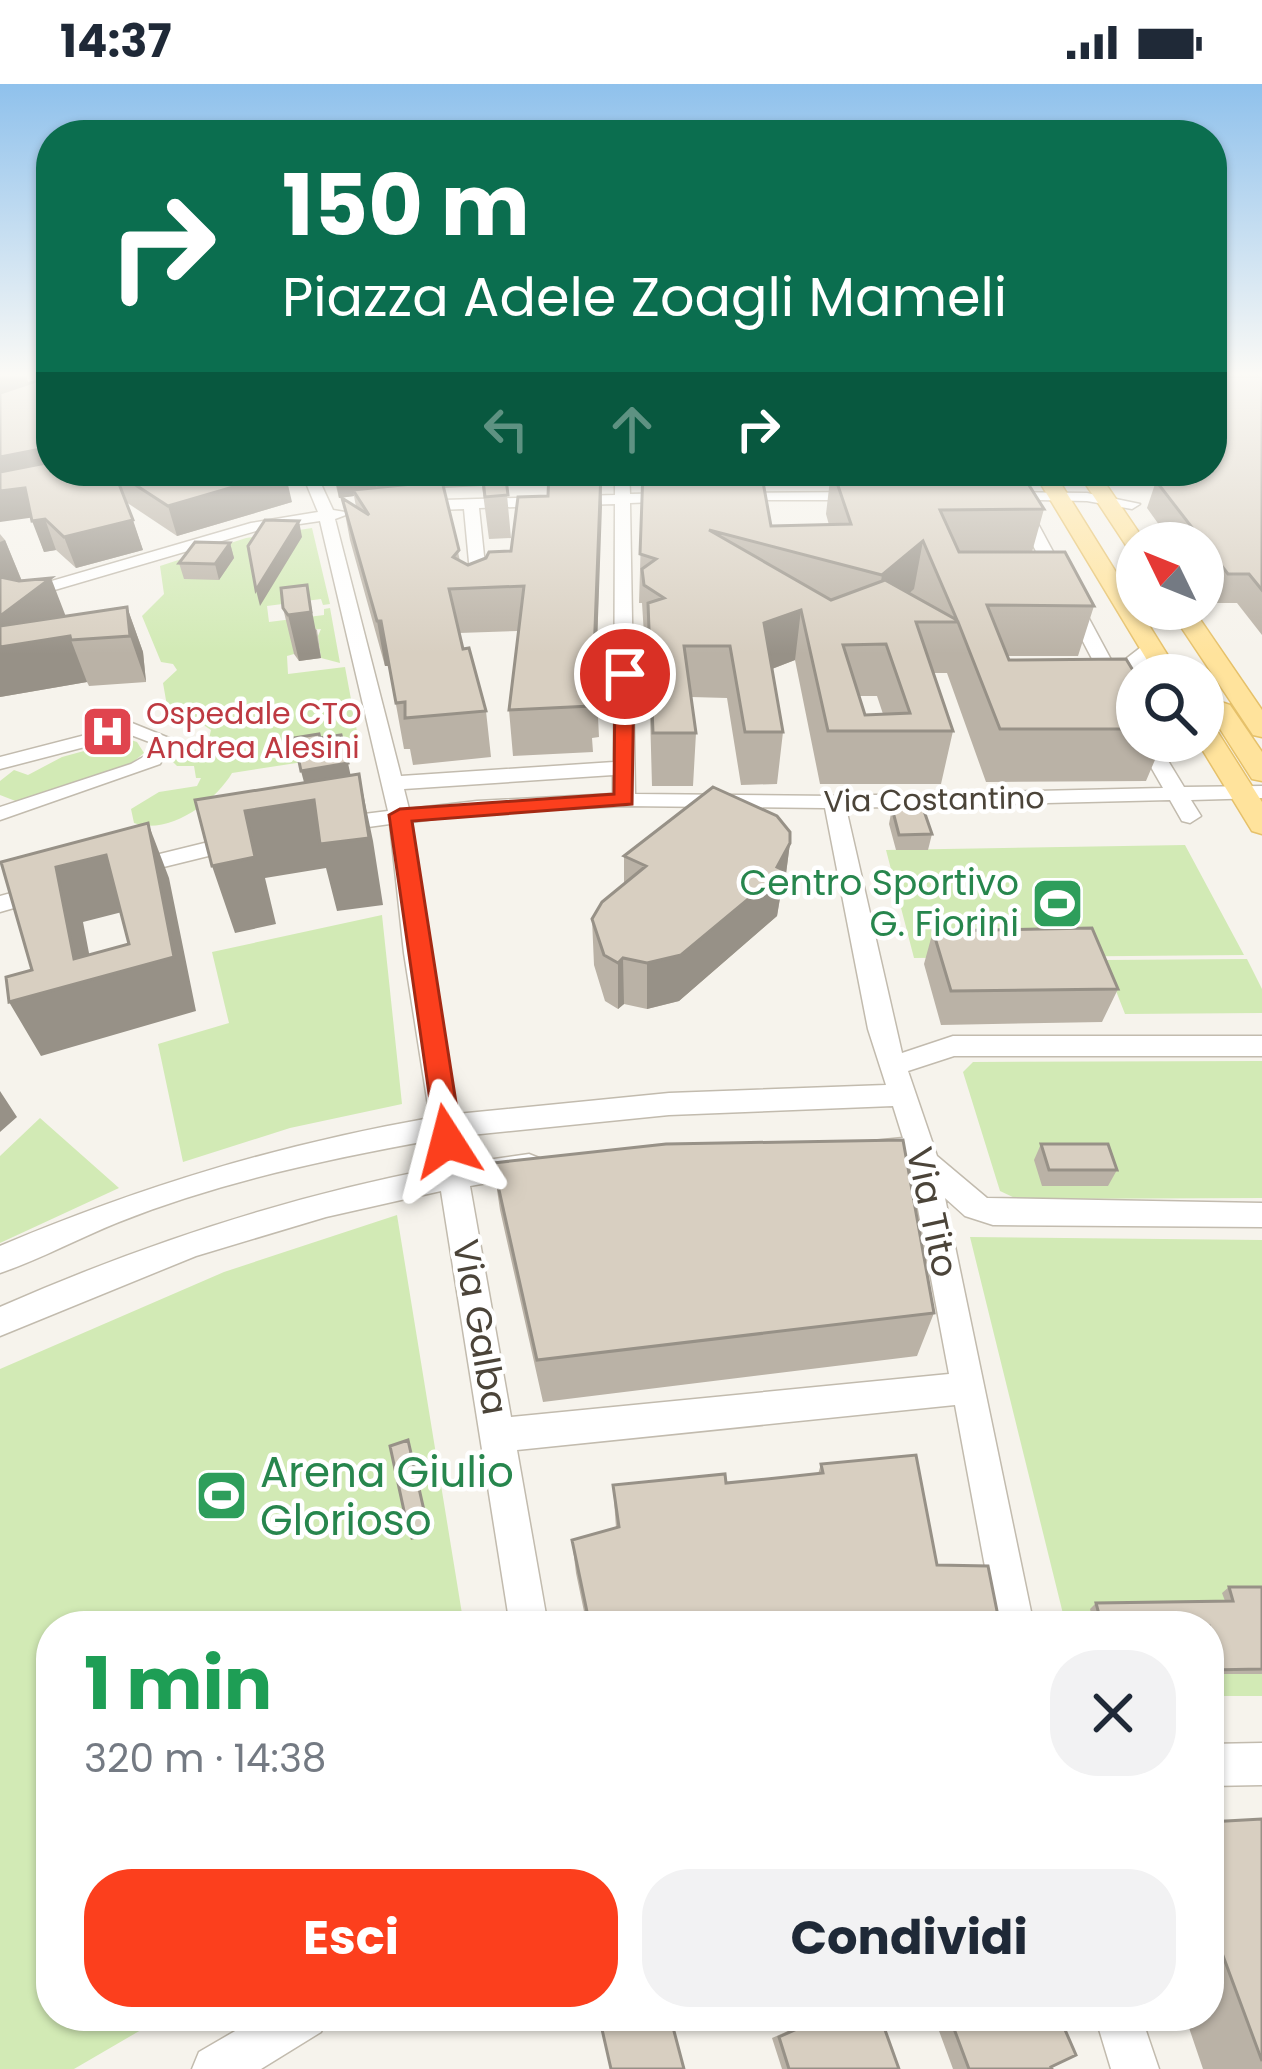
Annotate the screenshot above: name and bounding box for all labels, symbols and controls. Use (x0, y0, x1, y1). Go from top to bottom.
text: 14:37 (60, 10, 171, 73)
text: 150 m (282, 147, 530, 264)
icon: right (84, 168, 240, 324)
text: Piazza Adele Zoagli Mameli (282, 259, 1007, 335)
icon: left (473, 396, 539, 462)
icon: ahead (599, 396, 665, 462)
icon: right (725, 396, 791, 462)
north arrow (1116, 522, 1224, 630)
map controls (1116, 522, 1224, 762)
pin (574, 623, 676, 725)
icon: arrive (592, 641, 658, 707)
button: search (1116, 654, 1224, 762)
place label: Ospedale CTO Andrea Alesini (146, 692, 362, 769)
hospital icon: Ospedale CTO Andrea Alesini (79, 703, 135, 759)
street label: Via Costantino (823, 776, 1045, 823)
place label: Centro Sportivo G. Fiorini (740, 857, 1019, 949)
sports icon: Centro Sportivo G. Fiorini (1030, 875, 1086, 931)
position arrow (384, 1078, 510, 1204)
street label: Via Tito (894, 1142, 971, 1282)
street label: Via Galba (440, 1235, 521, 1419)
place label: Arena Giulio Glorioso (260, 1443, 514, 1550)
sports icon: Arena Giulio Glorioso (193, 1468, 249, 1524)
text: 1 min (84, 1633, 272, 1734)
button: close (1050, 1650, 1176, 1776)
text: 320 m · 14:38 (84, 1731, 326, 1786)
button: Esci (84, 1869, 618, 2007)
button: Condividi (642, 1869, 1176, 2007)

